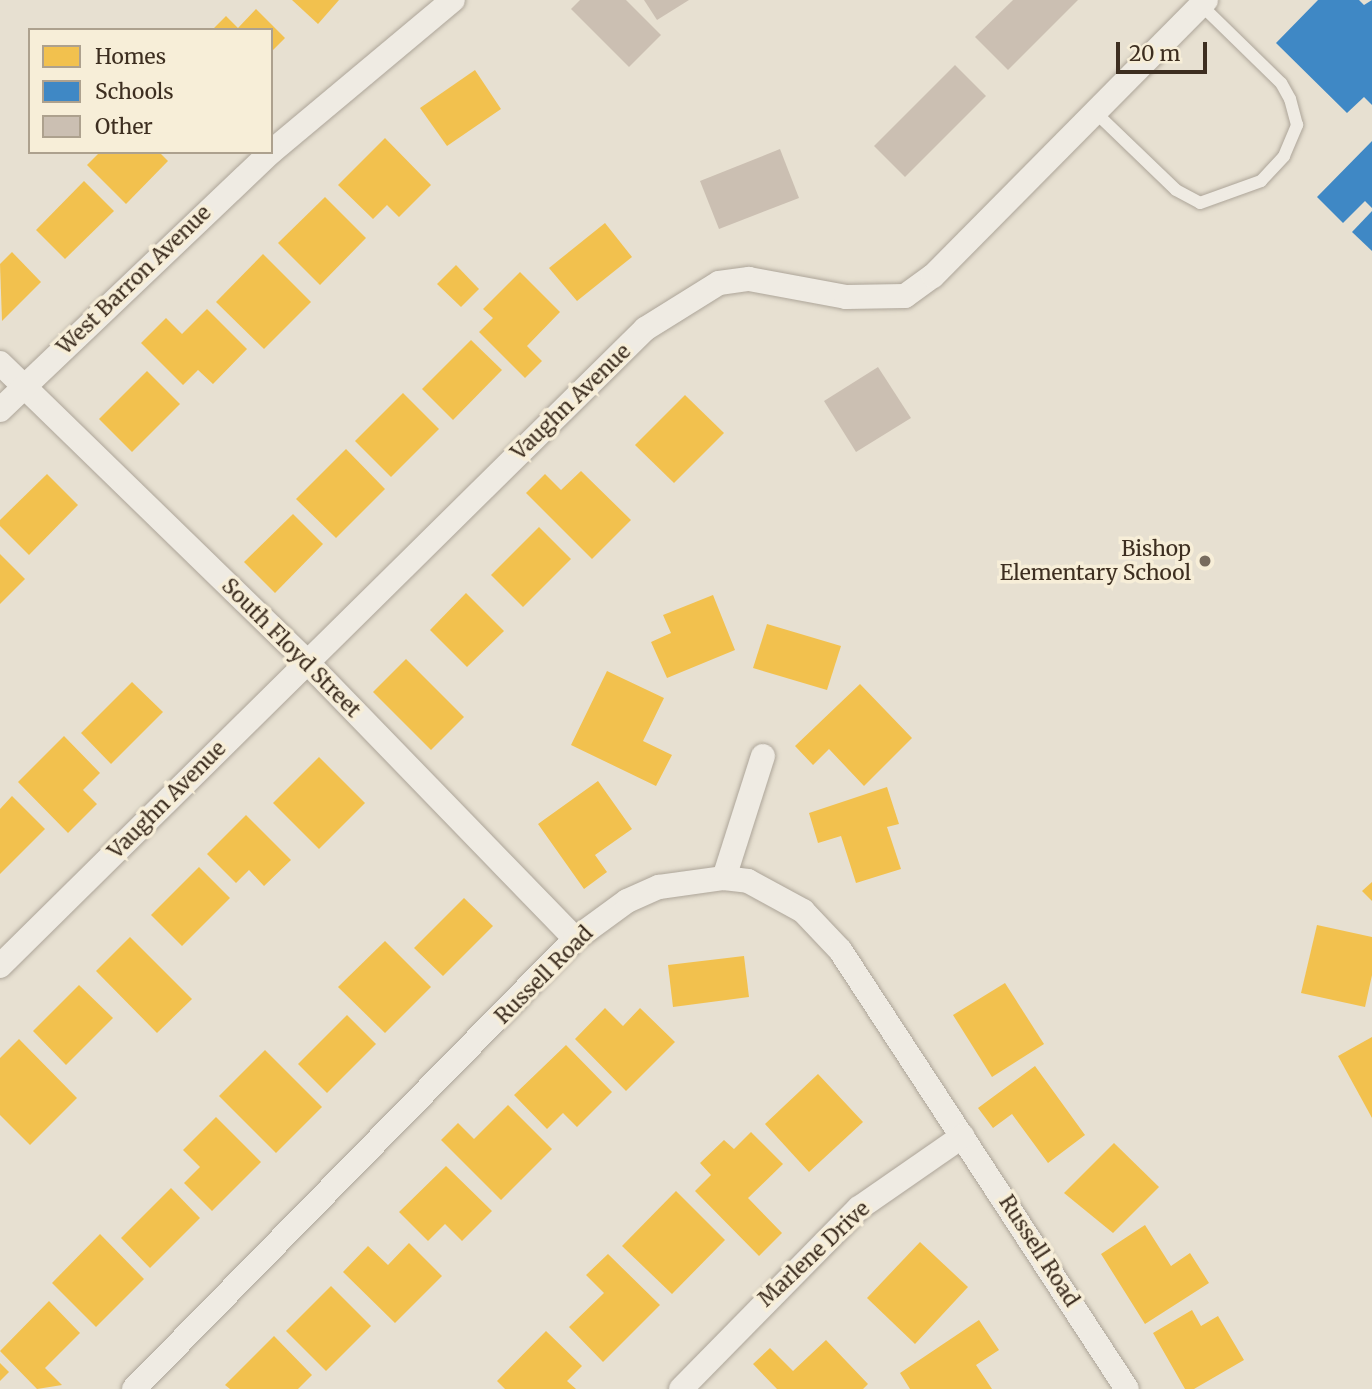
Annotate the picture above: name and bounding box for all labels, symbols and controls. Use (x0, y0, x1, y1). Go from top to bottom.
legend (28, 28, 273, 154)
scale bar (1120, 28, 1211, 72)
text: 20 m (1129, 40, 1180, 67)
text: Homes (95, 43, 166, 70)
text: Schools (95, 78, 174, 105)
text: Other (95, 113, 153, 140)
street label: West Barron Avenue (52, 200, 216, 360)
street label: Vaughn Avenue (506, 339, 636, 465)
place label: Bishop Elementary School (1000, 536, 1191, 586)
marker: Bishop Elementary School (1197, 553, 1213, 569)
street label: South Floyd Street (216, 573, 366, 723)
street label: Vaughn Avenue (103, 736, 231, 864)
street label: Russell Road (490, 921, 598, 1029)
street label: Russell Road (994, 1190, 1084, 1312)
street label: Marlene Drive (753, 1196, 875, 1312)

